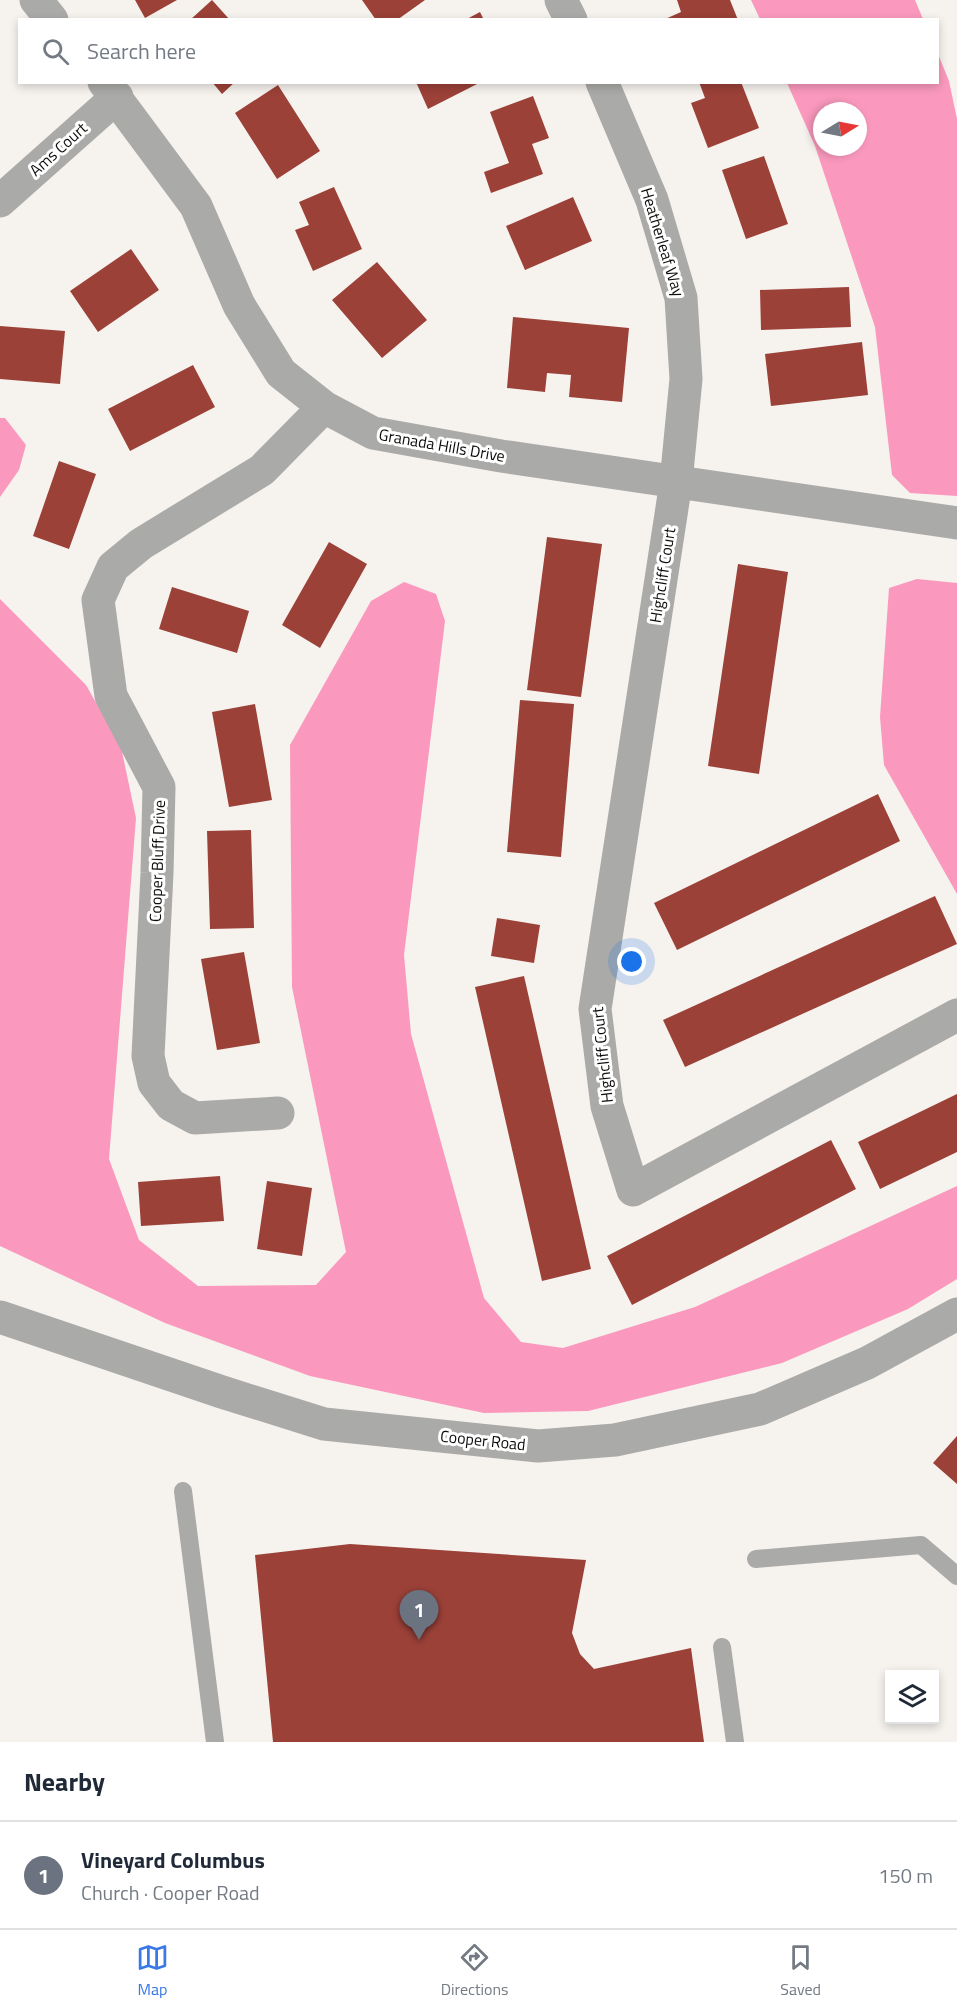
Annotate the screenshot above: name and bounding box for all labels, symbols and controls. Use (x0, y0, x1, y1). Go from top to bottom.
search box (18, 18, 939, 84)
text: Search here (87, 34, 196, 68)
icon: search (39, 35, 72, 68)
north arrow (813, 102, 867, 156)
street label: Ams Court (24, 116, 93, 182)
street label: Heatherleaf Way (635, 185, 691, 300)
street label: Granada Hills Drive (377, 422, 507, 468)
street label: Highcliff Court (643, 525, 681, 624)
street label: Cooper Bluff Drive (143, 800, 171, 922)
your location (617, 947, 646, 976)
street label: Highcliff Court (585, 1006, 619, 1104)
street label: Cooper Road (439, 1424, 527, 1456)
pin: 1 (400, 1590, 438, 1640)
map controls (885, 1670, 939, 1724)
button: layers (885, 1670, 939, 1724)
text: Nearby (24, 1762, 105, 1801)
text: Vineyard Columbus (81, 1843, 265, 1877)
text: 1 (38, 1860, 49, 1891)
text: 150 m (878, 1860, 933, 1891)
text: Church · Cooper Road (81, 1877, 260, 1908)
tab: Map (136, 1941, 169, 2001)
tab: Directions (441, 1941, 509, 2001)
tab: Saved (780, 1941, 821, 2001)

